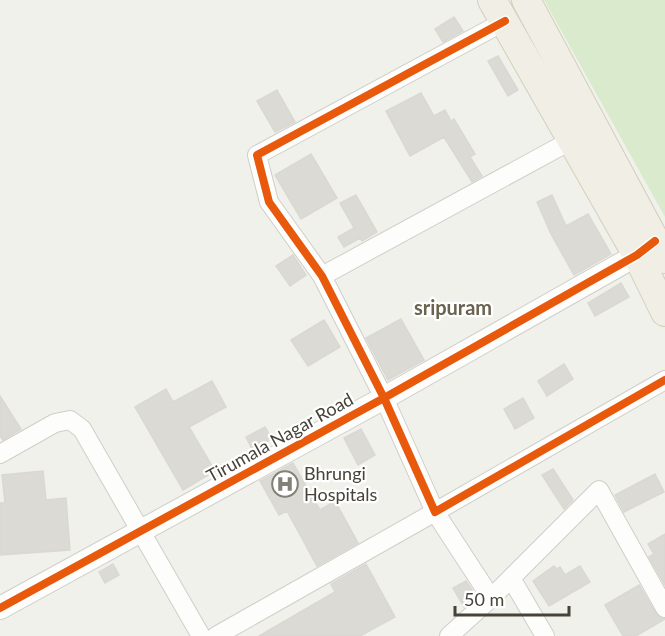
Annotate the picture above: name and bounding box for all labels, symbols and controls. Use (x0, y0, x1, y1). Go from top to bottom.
district label: sripuram (414, 295, 492, 319)
street label: Tirumala Nagar Road (202, 388, 357, 487)
place label: Bhrungi Hospitals (304, 462, 378, 505)
hospital icon: Bhrungi Hospitals (270, 469, 300, 499)
scale bar (455, 579, 569, 617)
text: 50 m (464, 588, 504, 610)

